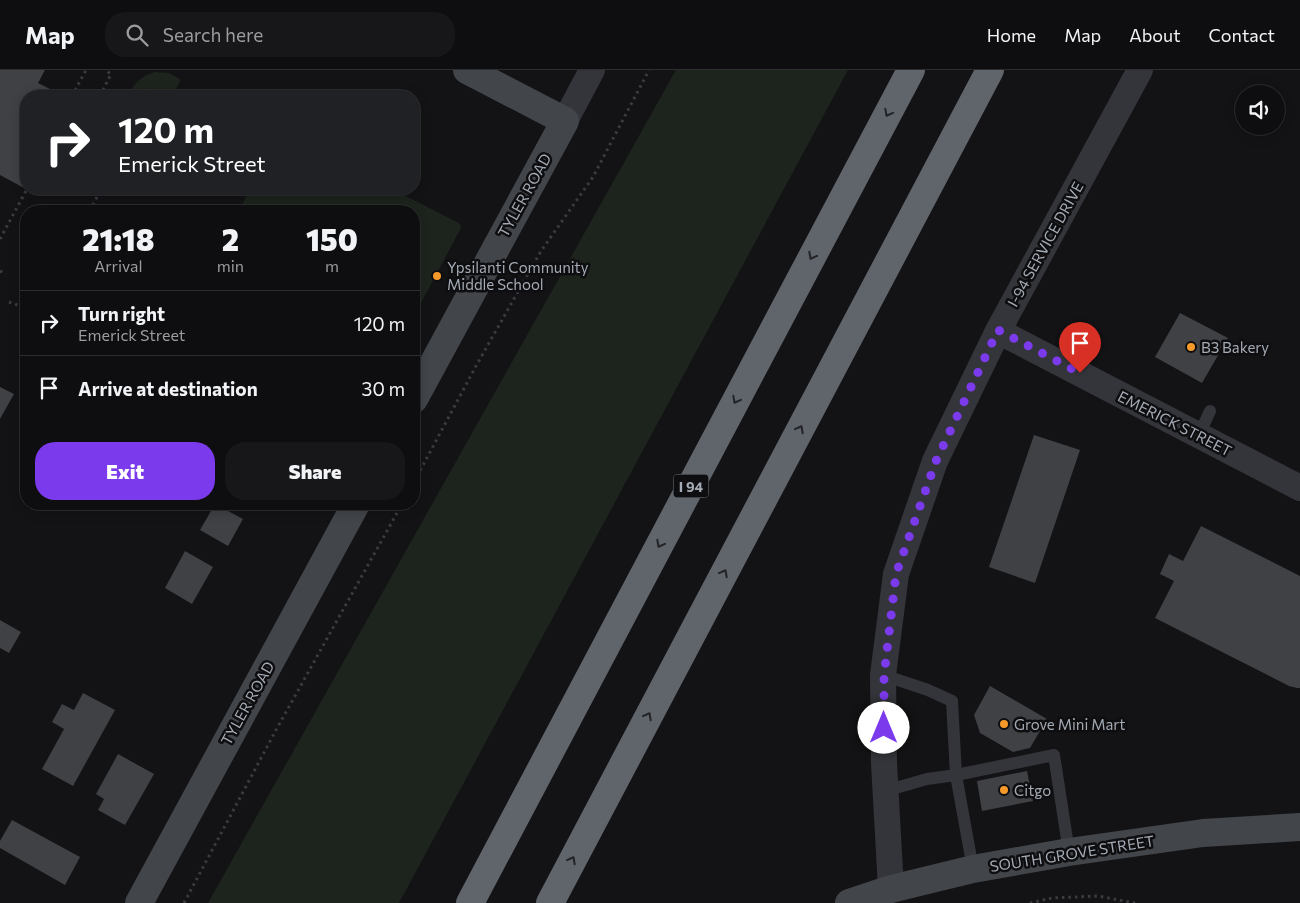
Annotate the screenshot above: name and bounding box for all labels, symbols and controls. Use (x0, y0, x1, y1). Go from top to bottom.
search box (105, 12, 455, 57)
text: Map (25, 20, 75, 49)
icon: search (123, 21, 151, 49)
text: Search here (163, 23, 263, 46)
text: Home (987, 24, 1036, 46)
text: Map (1064, 24, 1101, 46)
text: About (1129, 24, 1181, 46)
text: Contact (1209, 24, 1275, 46)
map controls (1235, 85, 1285, 135)
button: sound (1235, 85, 1285, 135)
text: 120 m (118, 107, 214, 150)
one-way arrow (884, 108, 894, 117)
icon: right (35, 110, 100, 175)
text: Emerick Street (118, 150, 266, 177)
street label: TYLER ROAD (494, 150, 554, 240)
street label: I-94 SERVICE DRIVE (1003, 178, 1087, 310)
text: 21:18 (82, 220, 155, 257)
text: 2 (222, 220, 239, 257)
text: 150 (306, 220, 358, 257)
one-way arrow (808, 251, 818, 260)
text: Arrival (94, 256, 143, 275)
text: min (217, 256, 244, 275)
text: m (325, 256, 339, 275)
place label: Ypsilanti Community Middle School (447, 258, 589, 293)
marker: Ypsilanti Community Middle School (431, 270, 443, 282)
text: Turn right (78, 302, 165, 325)
icon: right (35, 309, 63, 337)
text: 120 m (354, 312, 405, 335)
pin (1059, 322, 1101, 373)
text: Emerick Street (78, 325, 185, 344)
icon: arrive (1066, 329, 1094, 357)
place label: B3 Bakery (1201, 338, 1269, 356)
marker: B3 Bakery (1185, 341, 1197, 353)
icon: arrive (35, 374, 63, 402)
text: Arrive at destination (78, 377, 258, 400)
text: 30 m (362, 377, 405, 400)
street label: EMERICK STREET (1115, 387, 1235, 460)
one-way arrow (732, 395, 742, 404)
one-way arrow (794, 425, 804, 434)
button: Exit (35, 442, 215, 500)
button: Share (225, 442, 405, 500)
road number: I 94 (674, 474, 708, 498)
one-way arrow (656, 539, 666, 548)
one-way arrow (718, 569, 728, 578)
street label: TYLER ROAD (217, 658, 277, 748)
position arrow (857, 701, 909, 753)
one-way arrow (642, 713, 652, 722)
place label: Grove Mini Mart (1014, 715, 1125, 733)
marker: Grove Mini Mart (998, 718, 1010, 730)
place label: Citgo (1014, 781, 1051, 799)
marker: Citgo (998, 784, 1010, 796)
street label: SOUTH GROVE STREET (988, 831, 1156, 875)
one-way arrow (566, 856, 576, 865)

